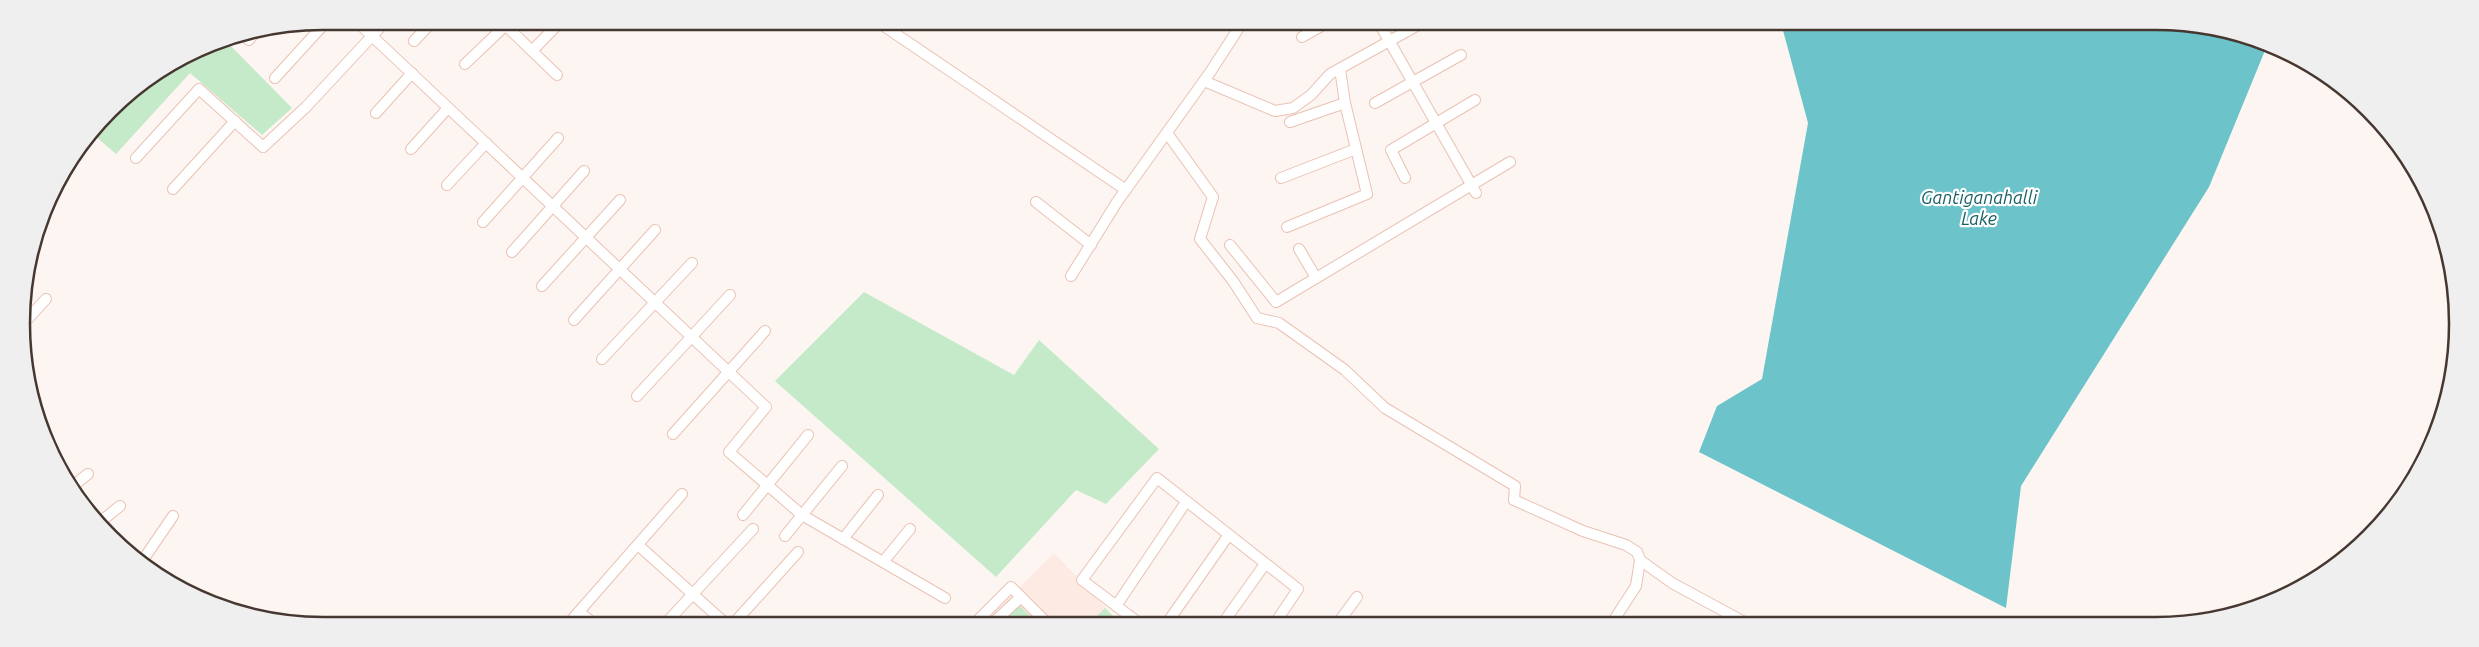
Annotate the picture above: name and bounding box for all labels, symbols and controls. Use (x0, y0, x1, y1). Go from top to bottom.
water label: Gantiganahalli Lake (1921, 187, 2038, 228)

